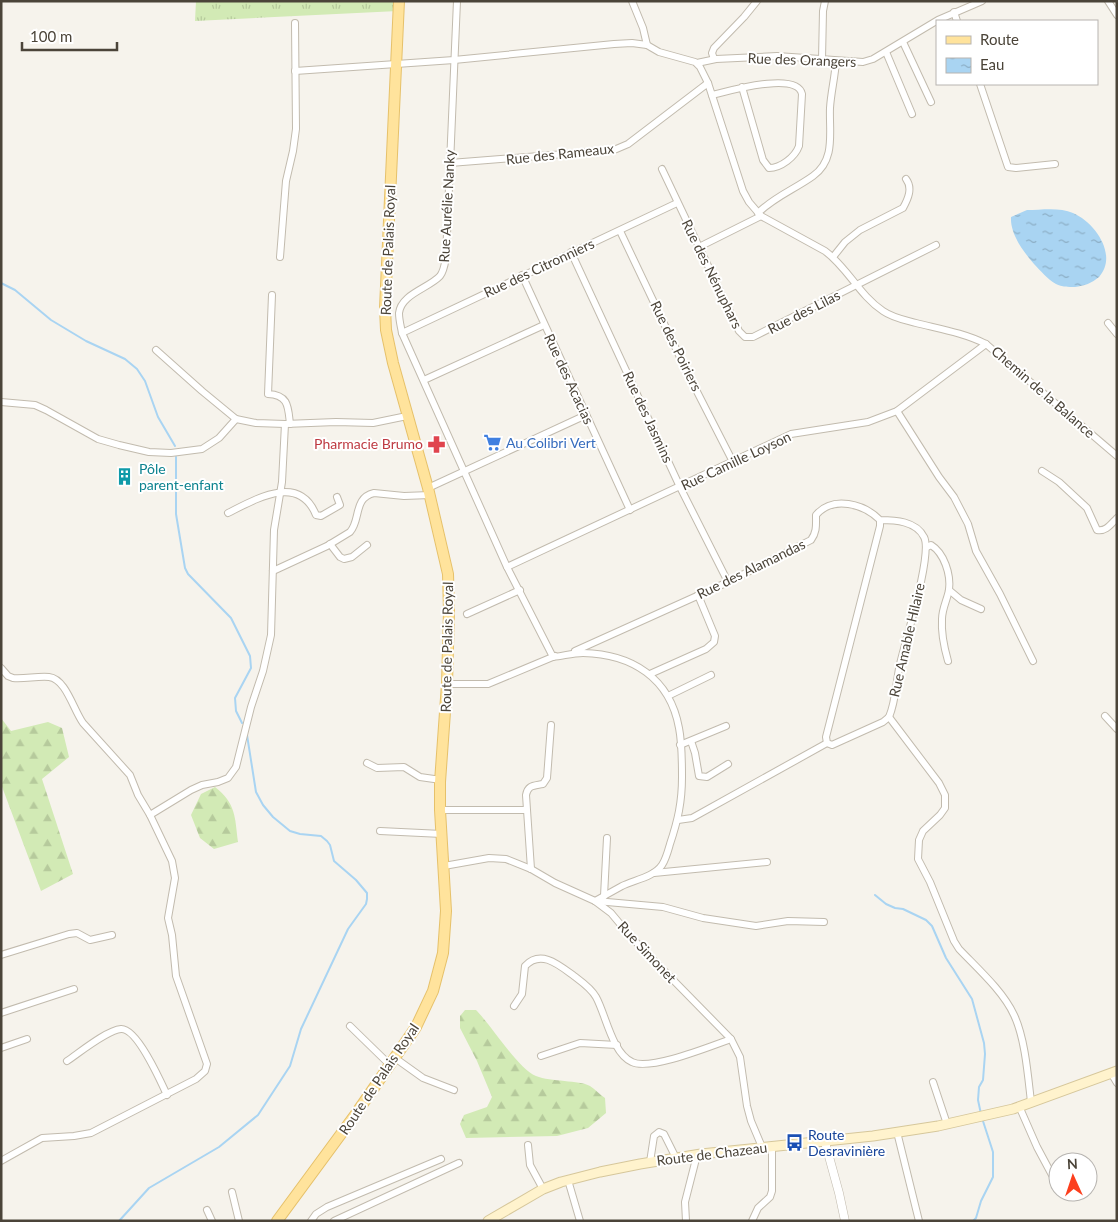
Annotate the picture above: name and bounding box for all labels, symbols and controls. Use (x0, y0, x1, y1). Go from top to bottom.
scale bar (22, 20, 118, 52)
legend (936, 20, 1098, 85)
text: 100 m (30, 27, 72, 45)
text: Route (980, 30, 1019, 48)
street label: Rue des Orangers (747, 49, 857, 70)
text: Eau (980, 55, 1004, 73)
street label: Rue des Rameaux (505, 139, 615, 168)
street label: Rue Aurélie Nanky (435, 148, 458, 263)
street label: Route de Palais Royal (377, 184, 398, 316)
street label: Rue des Nénuphars (679, 216, 746, 331)
street label: Rue des Citronniers (481, 234, 597, 301)
street label: Rue des Lilas (765, 286, 843, 337)
street label: Rue des Poiriers (647, 298, 706, 394)
street label: Rue des Acacias (541, 331, 598, 427)
street label: Chemin de la Balance (988, 342, 1098, 441)
street label: Rue des Jasmins (620, 368, 677, 465)
street label: Rue Camille Loyson (678, 428, 793, 493)
supermarket icon: Au Colibri Vert (482, 433, 502, 453)
pharmacy icon: Pharmacie Brumo (427, 434, 447, 454)
place label: Au Colibri Vert (506, 434, 596, 451)
place label: Pharmacie Brumo (314, 435, 423, 452)
place label: Pôle parent-enfant (139, 460, 224, 493)
building icon: Pôle parent-enfant (115, 467, 135, 487)
street label: Rue des Alamandas (694, 535, 808, 602)
street label: Rue Amable Hilaire (885, 581, 928, 699)
street label: Route de Palais Royal (437, 582, 456, 712)
street label: Rue Simonet (615, 917, 680, 986)
street label: Route de Palais Royal (335, 1020, 422, 1138)
place label: Route Desravinière (808, 1126, 885, 1159)
bus stop icon: Route Desravinière (784, 1133, 804, 1153)
street label: Route de Chazeau (656, 1138, 768, 1169)
north arrow (1048, 1152, 1098, 1202)
text: N (1066, 1155, 1078, 1172)

